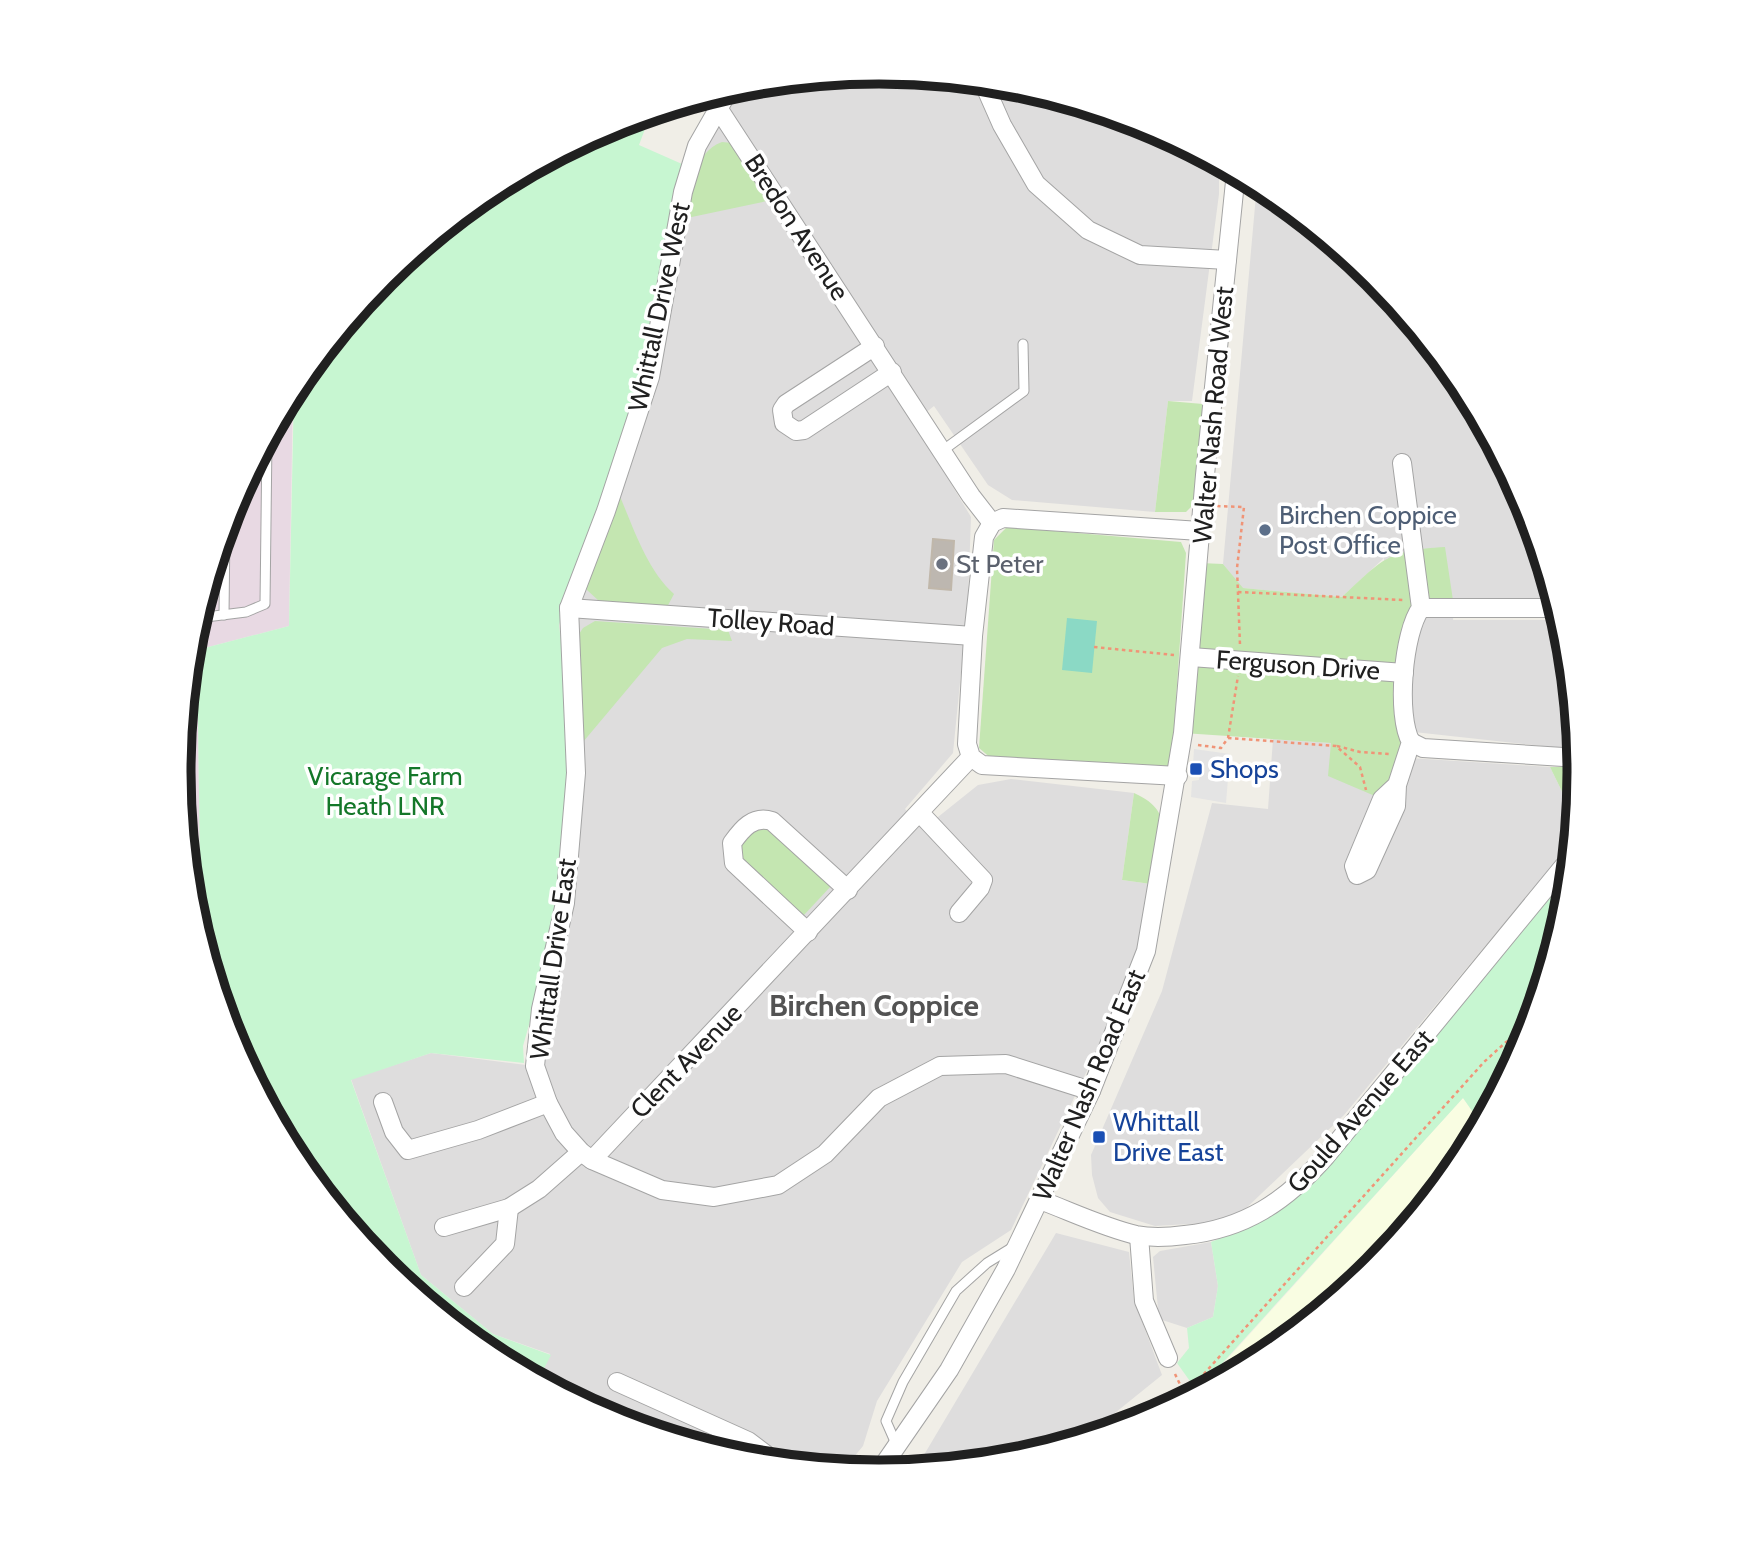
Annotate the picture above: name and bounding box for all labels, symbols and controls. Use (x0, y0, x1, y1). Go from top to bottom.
street label: Bredon Avenue (738, 148, 856, 306)
street label: Whittall Drive West (621, 199, 697, 414)
street label: Walter Nash Road West (1186, 285, 1240, 545)
place label: Birchen Coppice Post Office (1279, 499, 1457, 561)
marker: Birchen Coppice Post Office (1257, 522, 1273, 538)
place label: St Peter (956, 548, 1044, 580)
marker: St Peter (934, 556, 950, 572)
street label: Tolley Road (707, 602, 835, 642)
street label: Ferguson Drive (1215, 643, 1381, 687)
place label: Shops (1210, 753, 1279, 785)
park label: Vicarage Farm Heath LNR (307, 760, 463, 822)
marker: Shops (1188, 761, 1204, 777)
street label: Whittall Drive East (523, 856, 583, 1062)
street label: Walter Nash Road East (1026, 964, 1152, 1205)
district label: Birchen Coppice (769, 987, 979, 1024)
street label: Clent Avenue (624, 997, 748, 1125)
street label: Gould Avenue East (1280, 1022, 1440, 1199)
place label: Whittall Drive East (1113, 1106, 1224, 1168)
marker: Whittall Drive East (1091, 1129, 1107, 1145)

